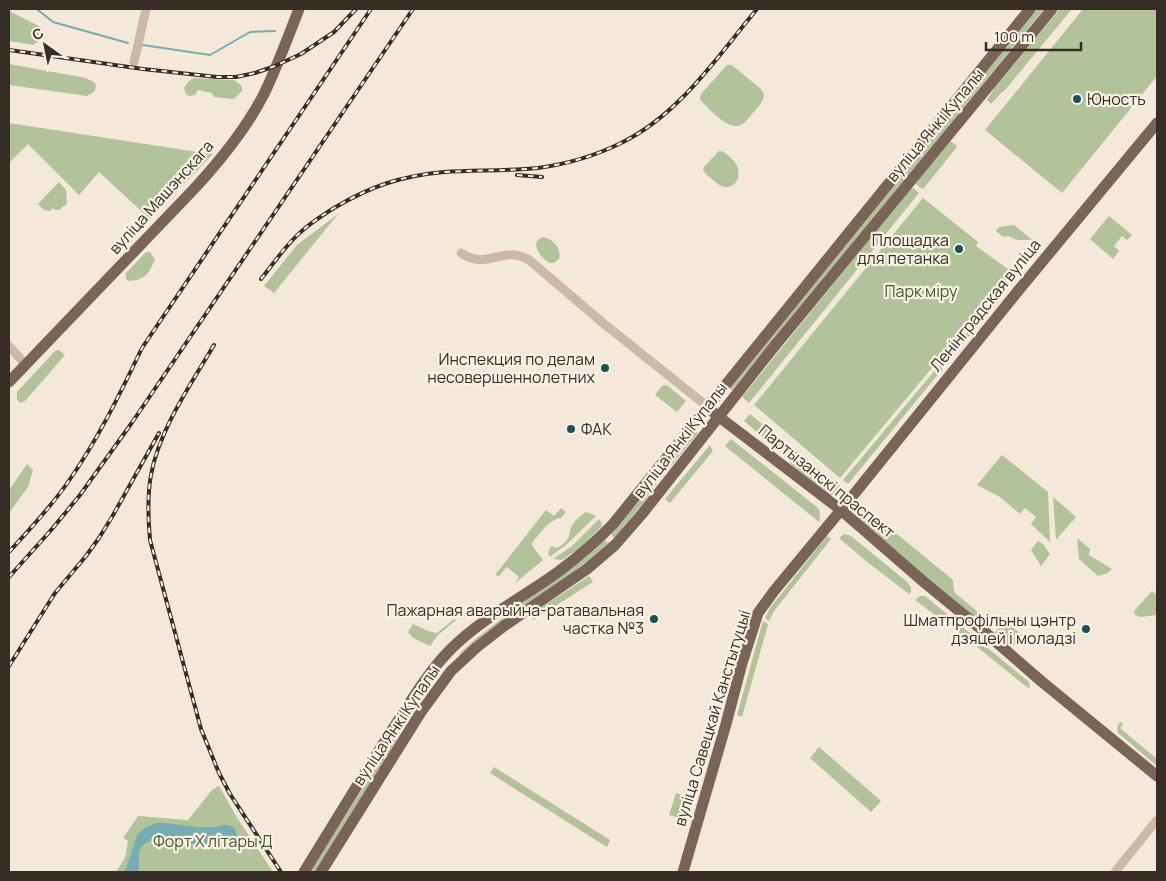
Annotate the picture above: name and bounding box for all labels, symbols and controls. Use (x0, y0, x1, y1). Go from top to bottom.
north arrow (20, 20, 70, 70)
scale bar (986, 20, 1081, 52)
text: С (28, 23, 47, 44)
text: 100 m (994, 26, 1034, 47)
street label: вуліца Янкі Купалы (881, 64, 989, 186)
place label: Юность (1087, 88, 1146, 110)
marker: Юность (1071, 93, 1083, 105)
street label: вуліца Машэнскага (104, 135, 218, 259)
place label: Площадка для петанка (857, 229, 949, 269)
street label: Ленінградская вуліца (925, 234, 1045, 376)
marker: Площадка для петанка (953, 243, 965, 255)
park label: Парк міру (885, 280, 958, 302)
place label: Инспекция по делам несовершеннолетних (427, 348, 596, 388)
marker: Инспекция по делам несовершеннолетних (599, 362, 611, 374)
street label: вуліца Янкі Купалы (628, 378, 732, 502)
place label: ФАК (581, 418, 612, 440)
street label: Партызанскі праспект (754, 419, 900, 543)
marker: ФАК (565, 423, 577, 435)
place label: Пажарная аварыйна-ратавальная частка №3 (387, 599, 644, 639)
street label: вуліца Савецкай Канстытуцыі (669, 607, 755, 829)
place label: Шматпрофільны цэнтр дзяцей і моладзі (903, 609, 1076, 649)
marker: Пажарная аварыйна-ратавальная частка №3 (648, 613, 660, 625)
marker: Шматпрофільны цэнтр дзяцей і моладзі (1080, 623, 1092, 635)
street label: вуліца Янкі Купалы (347, 660, 445, 790)
park label: Форт X літары Д (153, 830, 273, 852)

